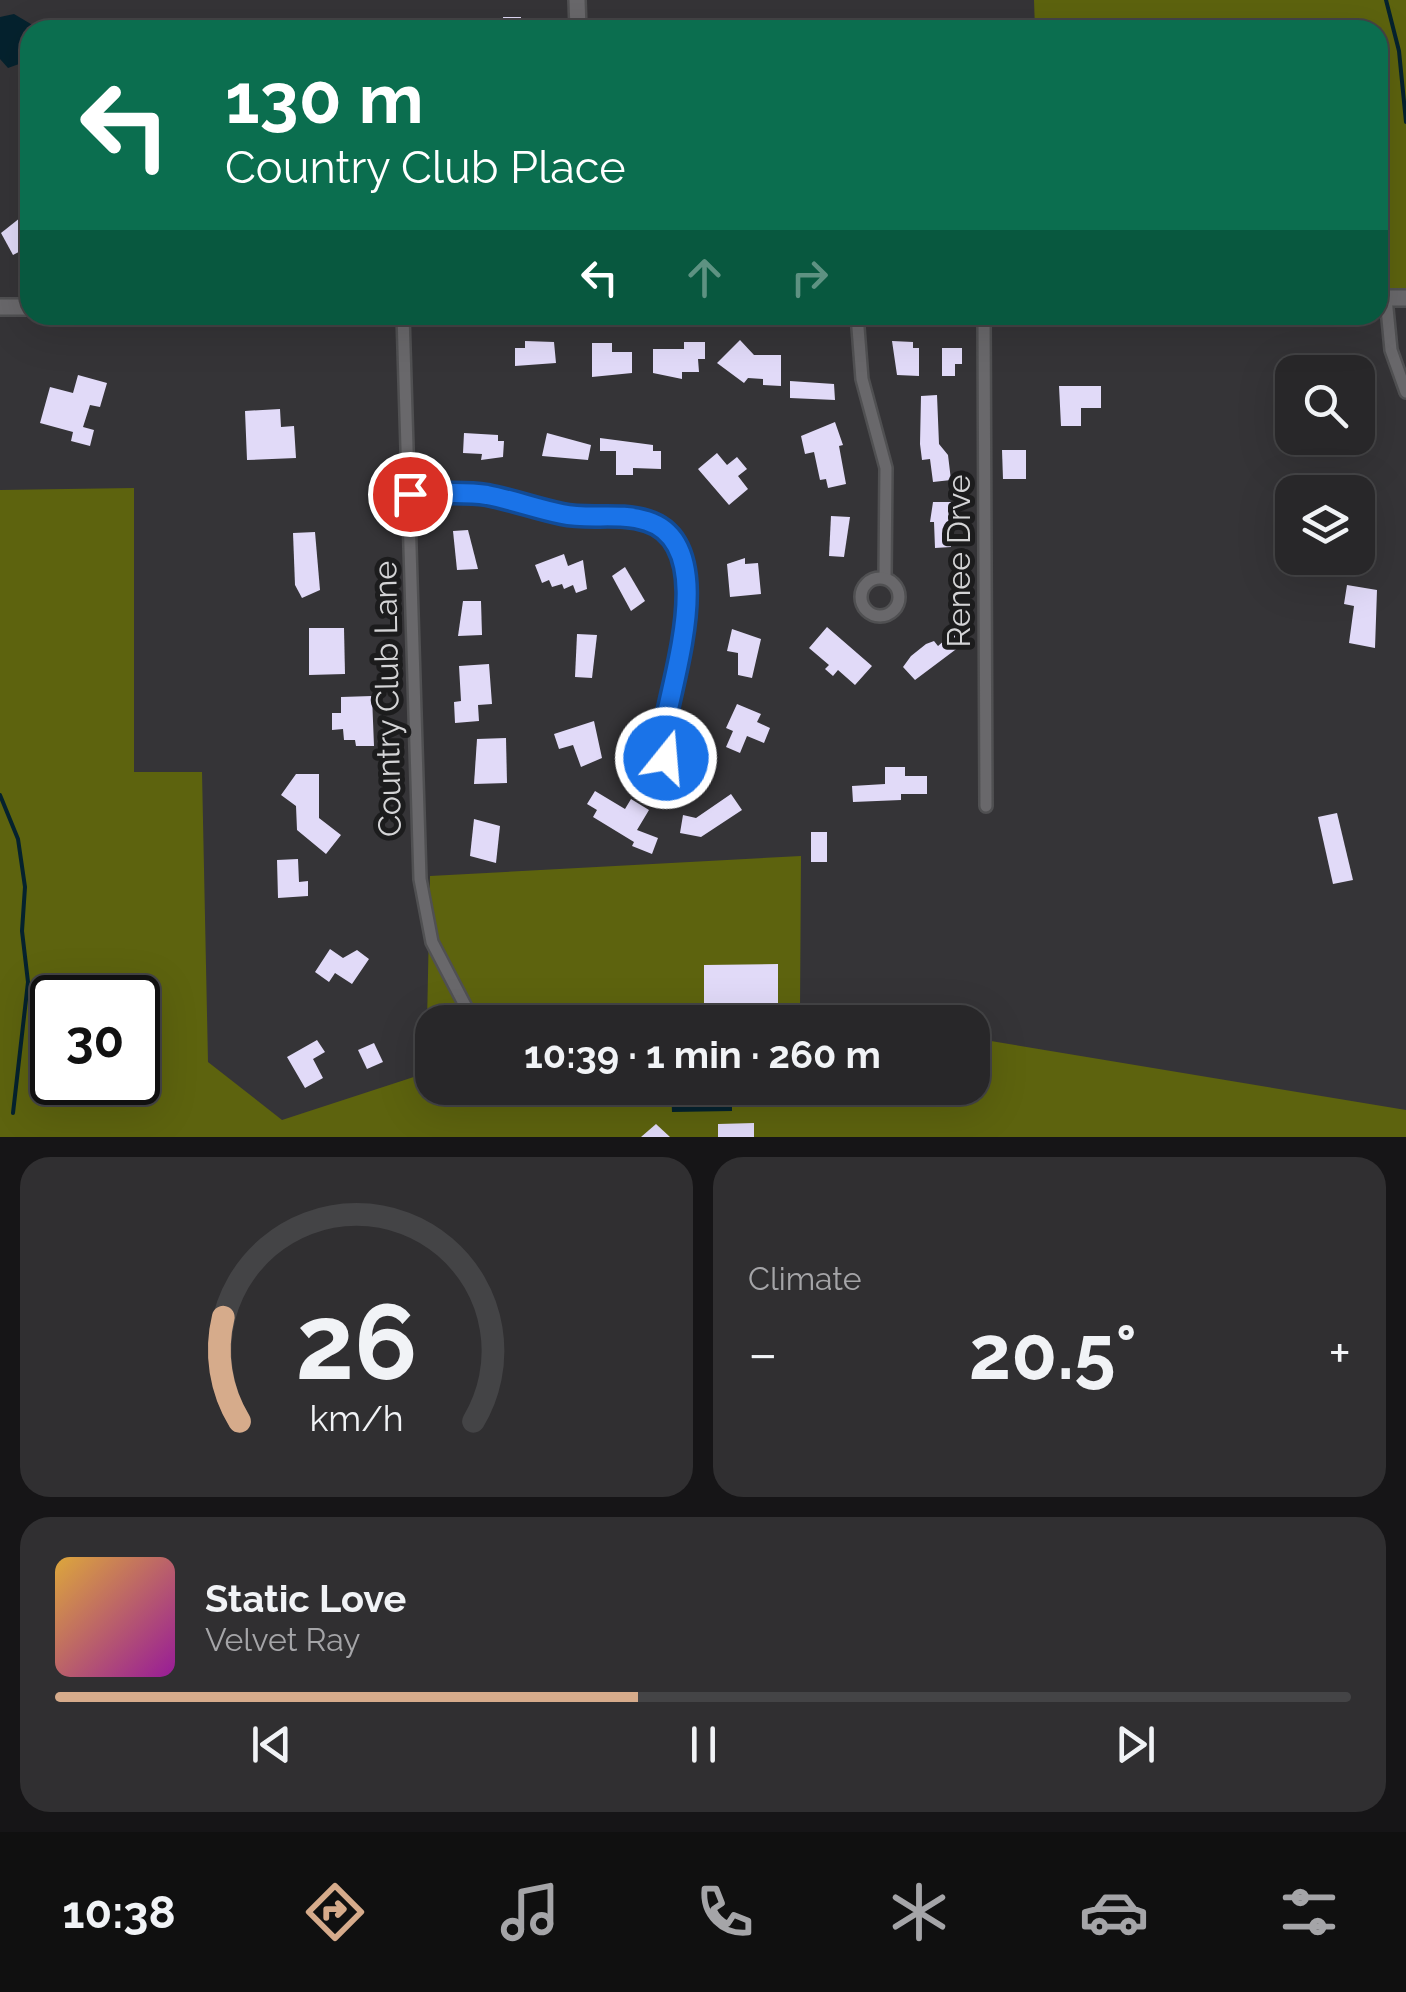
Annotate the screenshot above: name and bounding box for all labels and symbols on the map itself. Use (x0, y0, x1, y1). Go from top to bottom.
pin (368, 452, 453, 537)
street label: Renee Drve (940, 475, 977, 647)
street label: Country Club Lane (366, 561, 408, 837)
position arrow (614, 706, 718, 810)
speed limit sign: 30 (30, 975, 160, 1105)

